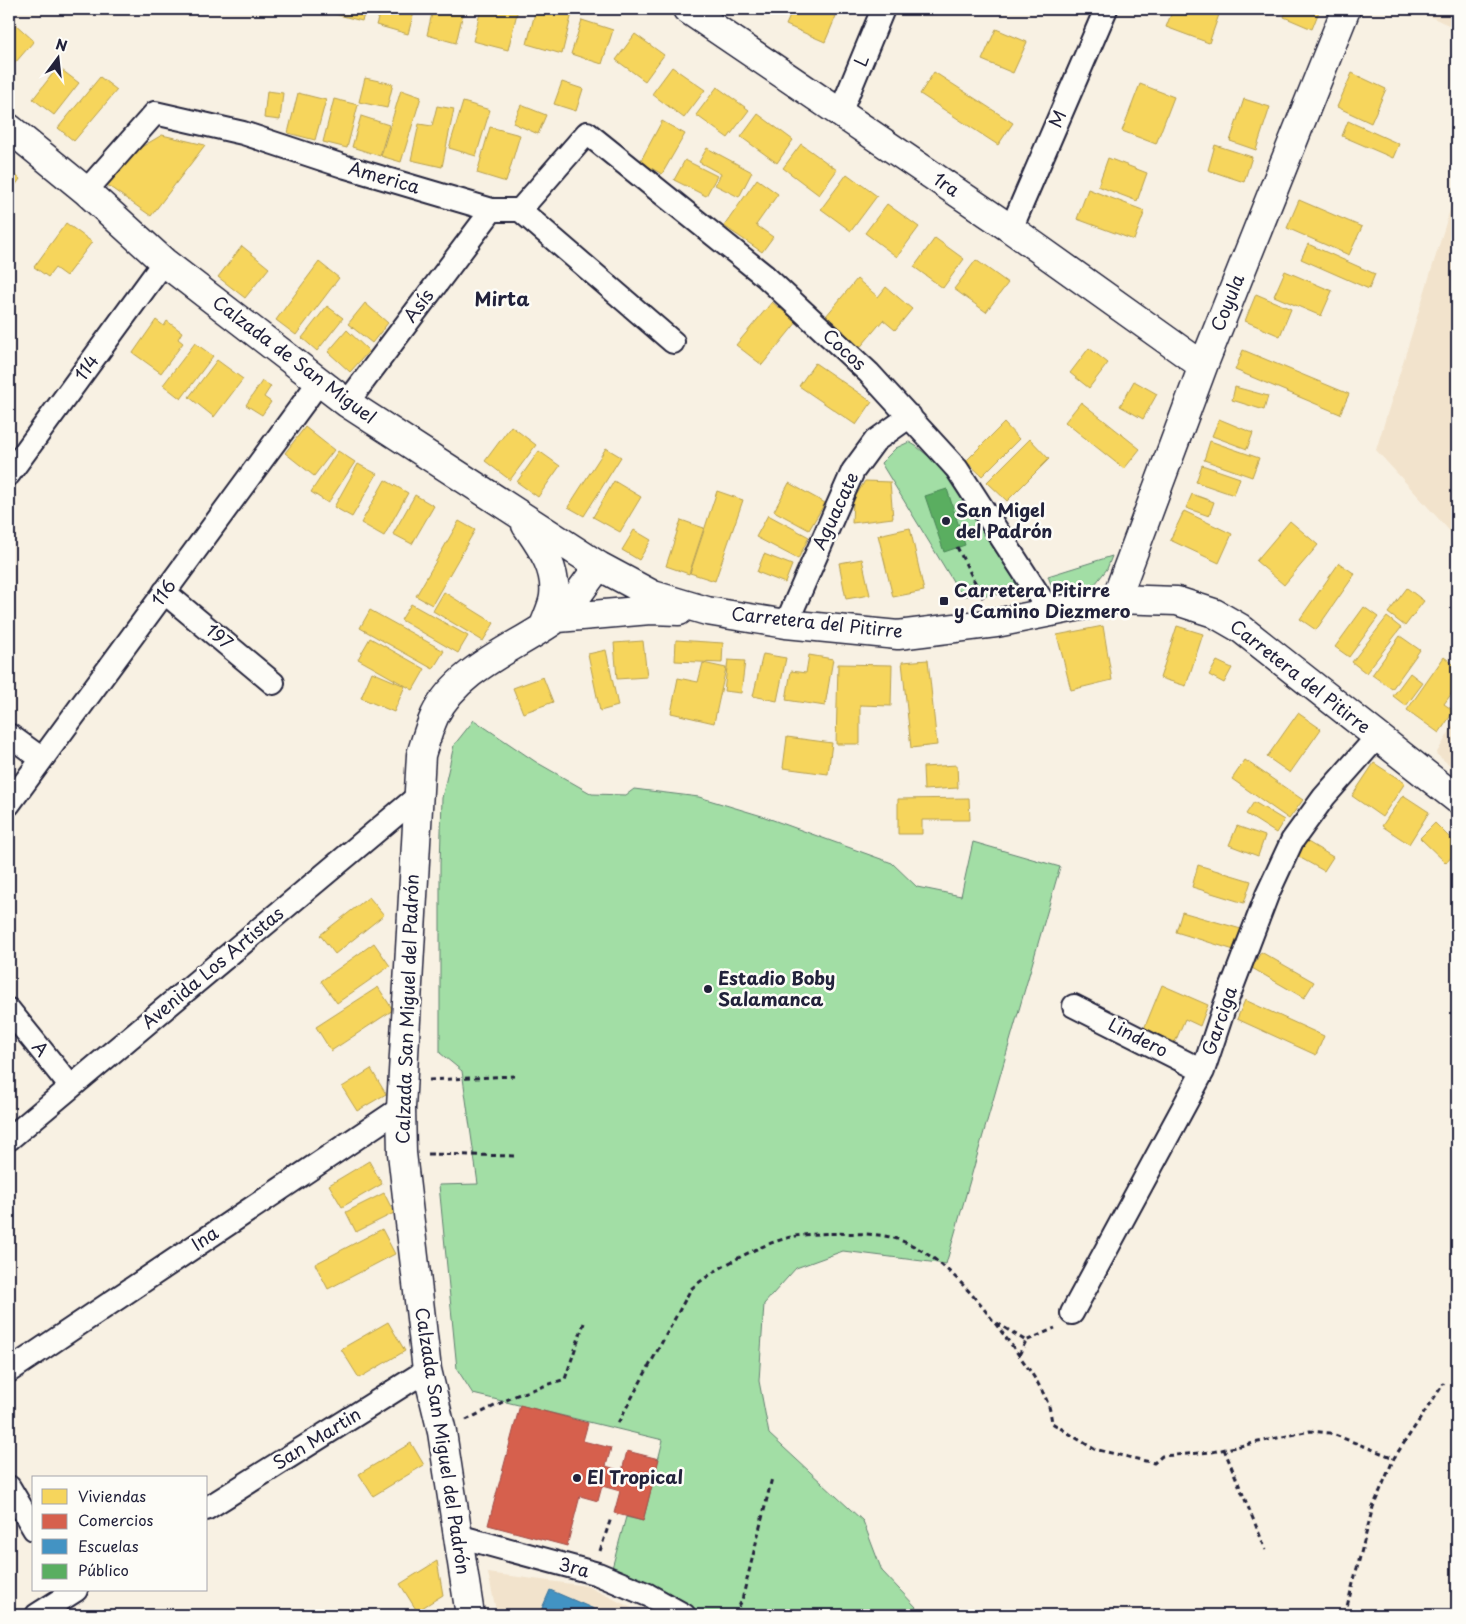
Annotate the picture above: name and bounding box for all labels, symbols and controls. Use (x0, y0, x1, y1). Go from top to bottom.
north arrow (32, 32, 82, 82)
text: N (53, 33, 70, 57)
street label: L (846, 51, 875, 70)
street label: M (1041, 105, 1072, 131)
street label: America (346, 154, 424, 200)
street label: 1ra (928, 165, 966, 203)
street label: Coyula (1203, 269, 1251, 335)
street label: Asís (396, 283, 439, 328)
district label: Mirta (475, 284, 529, 312)
street label: Calzada de San Miguel (207, 288, 382, 429)
street label: Cocos (817, 322, 873, 376)
street label: 114 (67, 348, 105, 386)
street label: Aguacate (805, 467, 864, 554)
place label: San Migel del Padrón (956, 496, 1052, 544)
marker: San Migel del Padrón (940, 515, 952, 527)
street label: 116 (144, 573, 182, 611)
place label: Carretera Pitirre y Camino Diezmero (954, 576, 1131, 624)
marker: Carretera Pitirre y Camino Diezmero (938, 595, 950, 607)
street label: Carretera del Pitirre (730, 599, 904, 644)
street label: Carretera del Pitirre (1225, 612, 1377, 739)
street label: 197 (200, 616, 240, 655)
street label: Calzada San Miguel del Padrón (388, 873, 425, 1144)
street label: Avenida Los Artistas (135, 899, 289, 1034)
place label: Estadio Boby Salamanca (718, 964, 835, 1012)
street label: Garciga (1194, 982, 1243, 1059)
marker: Estadio Boby Salamanca (702, 983, 714, 995)
street label: Lindero (1104, 1010, 1173, 1063)
street label: A (26, 1034, 56, 1062)
street label: Ina (185, 1218, 224, 1257)
street label: Calzada San Miguel del Padrón (409, 1305, 478, 1576)
street label: San Martin (267, 1400, 366, 1476)
place label: El Tropical (587, 1463, 683, 1490)
marker: El Tropical (571, 1472, 583, 1484)
legend (32, 1476, 208, 1592)
text: Viviendas (78, 1484, 146, 1507)
text: Comercios (78, 1508, 154, 1531)
text: Escuelas (78, 1534, 139, 1557)
street label: 3ra (556, 1550, 593, 1584)
text: Público (78, 1558, 129, 1581)

